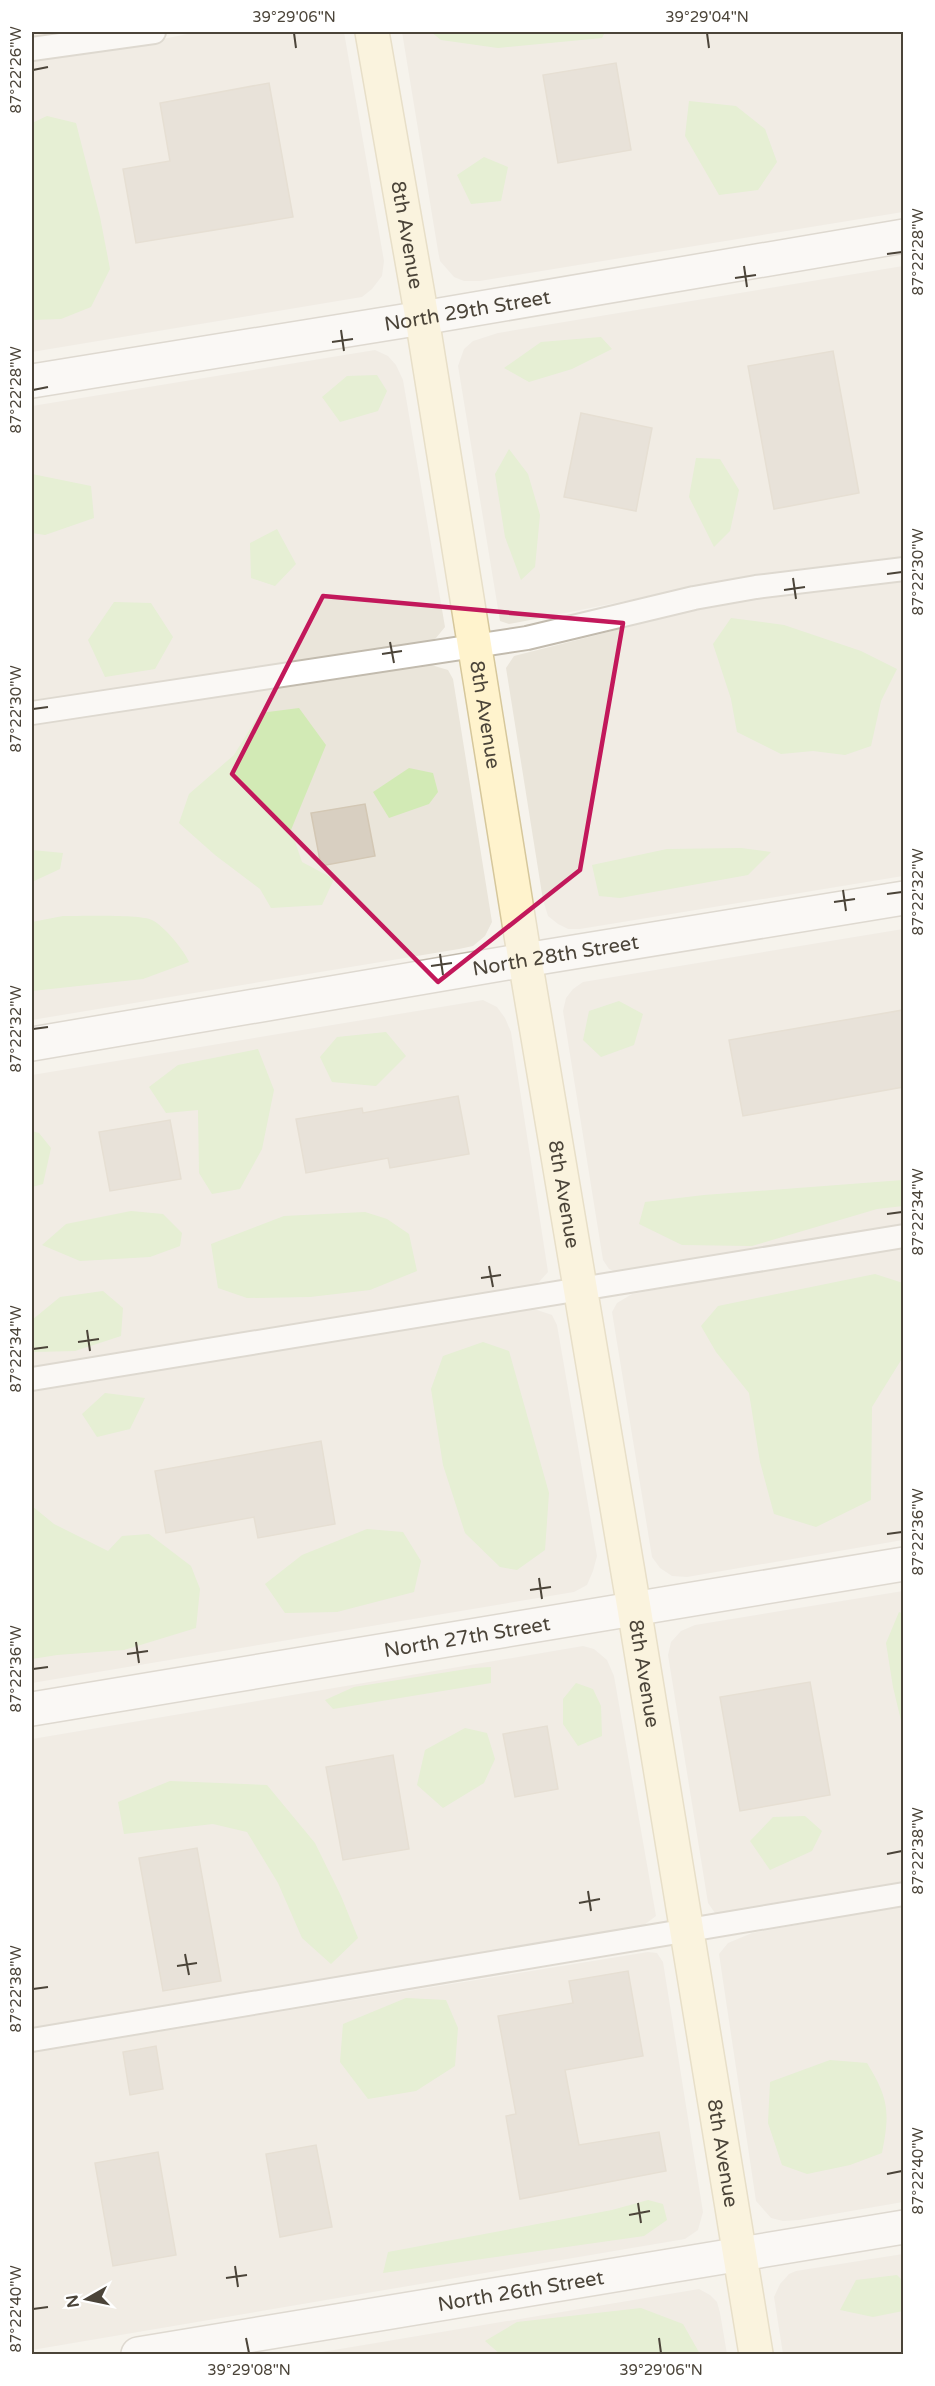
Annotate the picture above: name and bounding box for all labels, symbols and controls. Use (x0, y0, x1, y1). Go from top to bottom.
text: 39°29'06"N (252, 8, 336, 26)
text: 39°29'04"N (665, 8, 749, 26)
text: 87°22'26"W (7, 26, 25, 114)
street label: 8th Avenue (385, 179, 428, 291)
text: 87°22'28"W (909, 208, 927, 296)
street label: North 29th Street (383, 285, 553, 337)
text: 87°22'28"W (7, 346, 25, 434)
text: 87°22'30"W (909, 528, 927, 616)
street label: 8th Avenue (464, 659, 505, 771)
text: 87°22'30"W (7, 665, 25, 753)
text: 87°22'32"W (909, 848, 927, 936)
street label: North 28th Street (471, 931, 641, 982)
text: 87°22'32"W (7, 985, 25, 1073)
street label: 8th Avenue (543, 1138, 584, 1250)
text: 87°22'34"W (909, 1168, 927, 1256)
text: 87°22'34"W (7, 1305, 25, 1393)
text: 87°22'36"W (909, 1488, 927, 1576)
street label: North 27th Street (382, 1612, 552, 1663)
street label: 8th Avenue (623, 1618, 664, 1729)
text: 87°22'36"W (7, 1625, 25, 1713)
text: 87°22'38"W (909, 1807, 927, 1895)
text: 87°22'38"W (7, 1945, 25, 2033)
street label: 8th Avenue (702, 2097, 743, 2209)
text: 87°22'40"W (909, 2127, 927, 2215)
text: 87°22'40"W (7, 2265, 25, 2353)
street label: North 26th Street (436, 2266, 606, 2317)
north arrow (57, 2269, 117, 2329)
text: N (62, 2293, 84, 2309)
text: 39°29'08"N (207, 2361, 291, 2379)
text: 39°29'06"N (619, 2361, 703, 2379)

